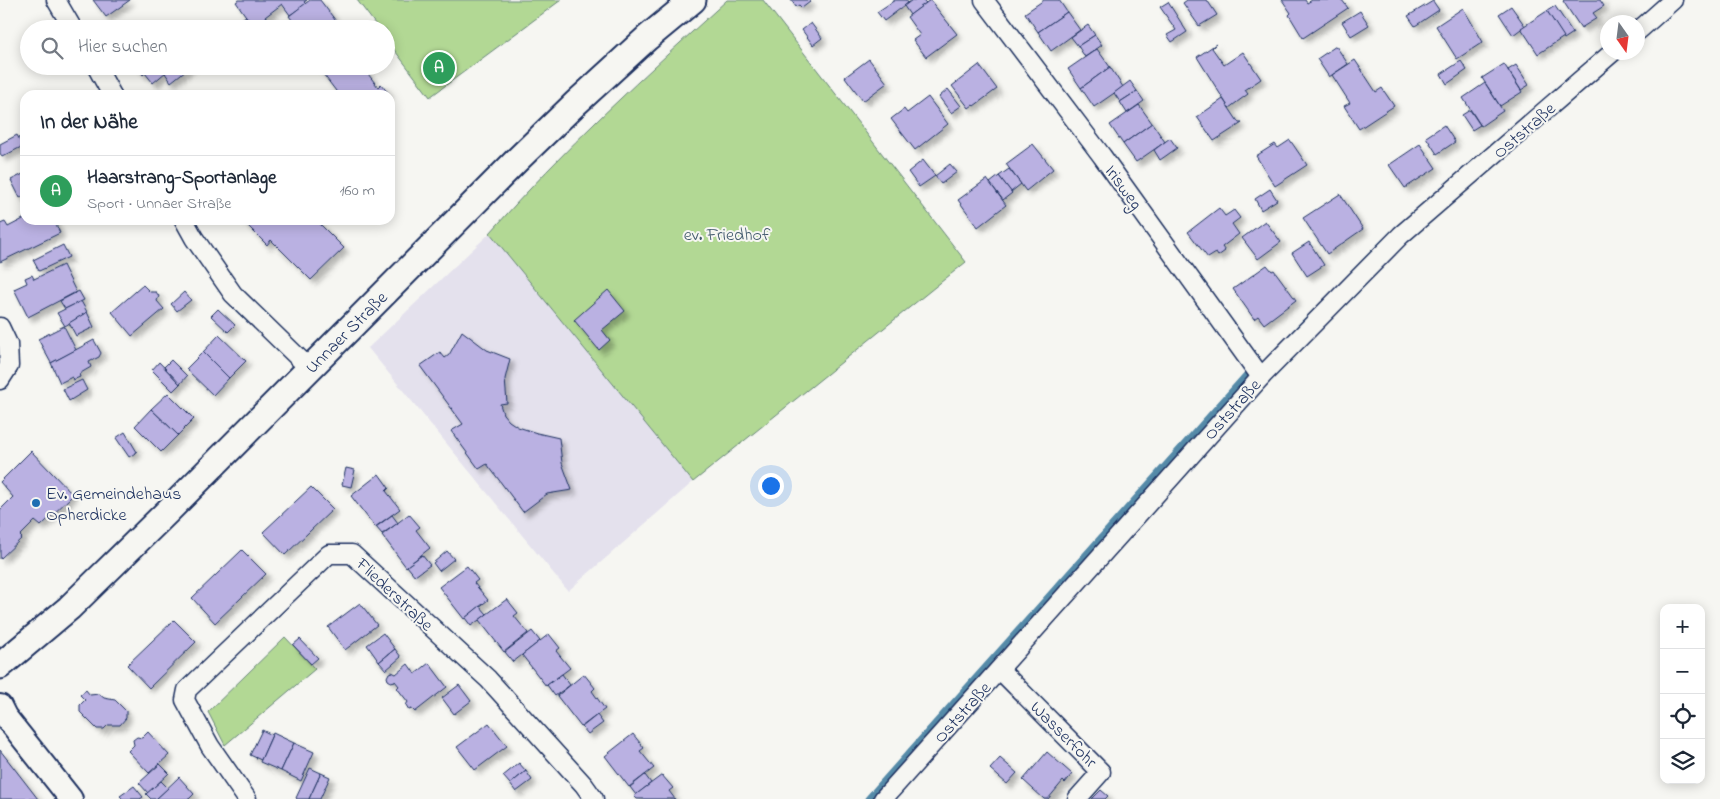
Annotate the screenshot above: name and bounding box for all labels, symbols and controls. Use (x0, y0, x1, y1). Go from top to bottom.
north arrow (1600, 15, 1645, 60)
search box (20, 20, 395, 75)
icon: search (38, 34, 66, 62)
text: Hier suchen (78, 34, 167, 61)
pin: A (423, 49, 455, 87)
street label: Oststraße (1488, 96, 1563, 166)
text: In der Nähe (40, 108, 138, 138)
street label: Irisweg (1096, 160, 1148, 217)
text: Haarstrang-Sportanlage (87, 165, 277, 192)
text: A (51, 179, 61, 203)
text: 160 m (340, 179, 375, 203)
text: Sport · Unnaer Straße (87, 192, 231, 216)
park label: ev. Friedhof (684, 223, 771, 249)
street label: Unnaer Straße (300, 286, 395, 381)
street label: Oststraße (1199, 373, 1269, 447)
your location (758, 473, 784, 499)
place label: Ev. Gemeindehaus Opherdicke (46, 482, 181, 529)
marker: Ev. Gemeindehaus Opherdicke (30, 497, 42, 509)
street label: Fliederstraße (348, 552, 439, 639)
map controls (1660, 604, 1705, 784)
button: + (1660, 604, 1705, 649)
button: − (1660, 649, 1705, 694)
street label: Oststraße (929, 676, 999, 750)
button: locate (1660, 694, 1705, 739)
street label: Wasserfohr (1023, 696, 1102, 775)
button: layers (1660, 739, 1705, 784)

